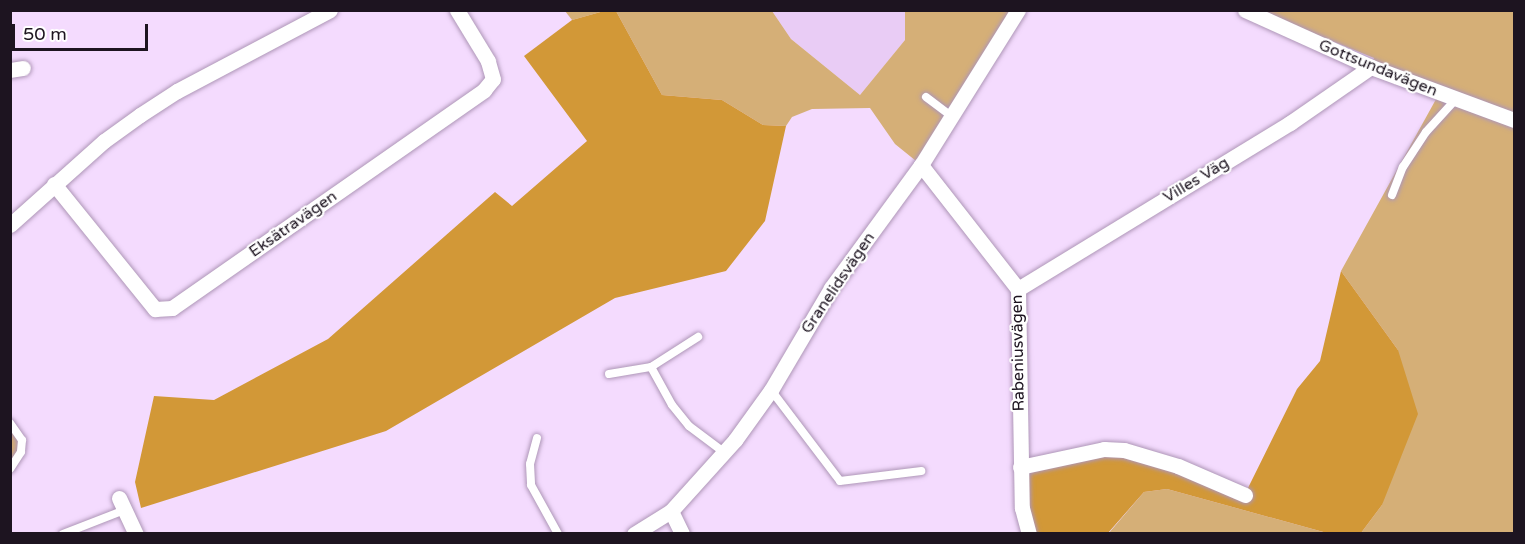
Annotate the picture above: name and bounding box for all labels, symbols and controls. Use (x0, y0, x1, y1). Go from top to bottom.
scale bar (15, 12, 152, 50)
text: 50 m (23, 23, 67, 45)
street label: Gottsundavägen (1316, 35, 1440, 101)
street label: Villes Väg (1160, 153, 1232, 207)
street label: Eksätravägen (245, 187, 341, 261)
street label: Granelidsvägen (797, 229, 879, 337)
street label: Rabeniusvägen (1007, 294, 1029, 412)

